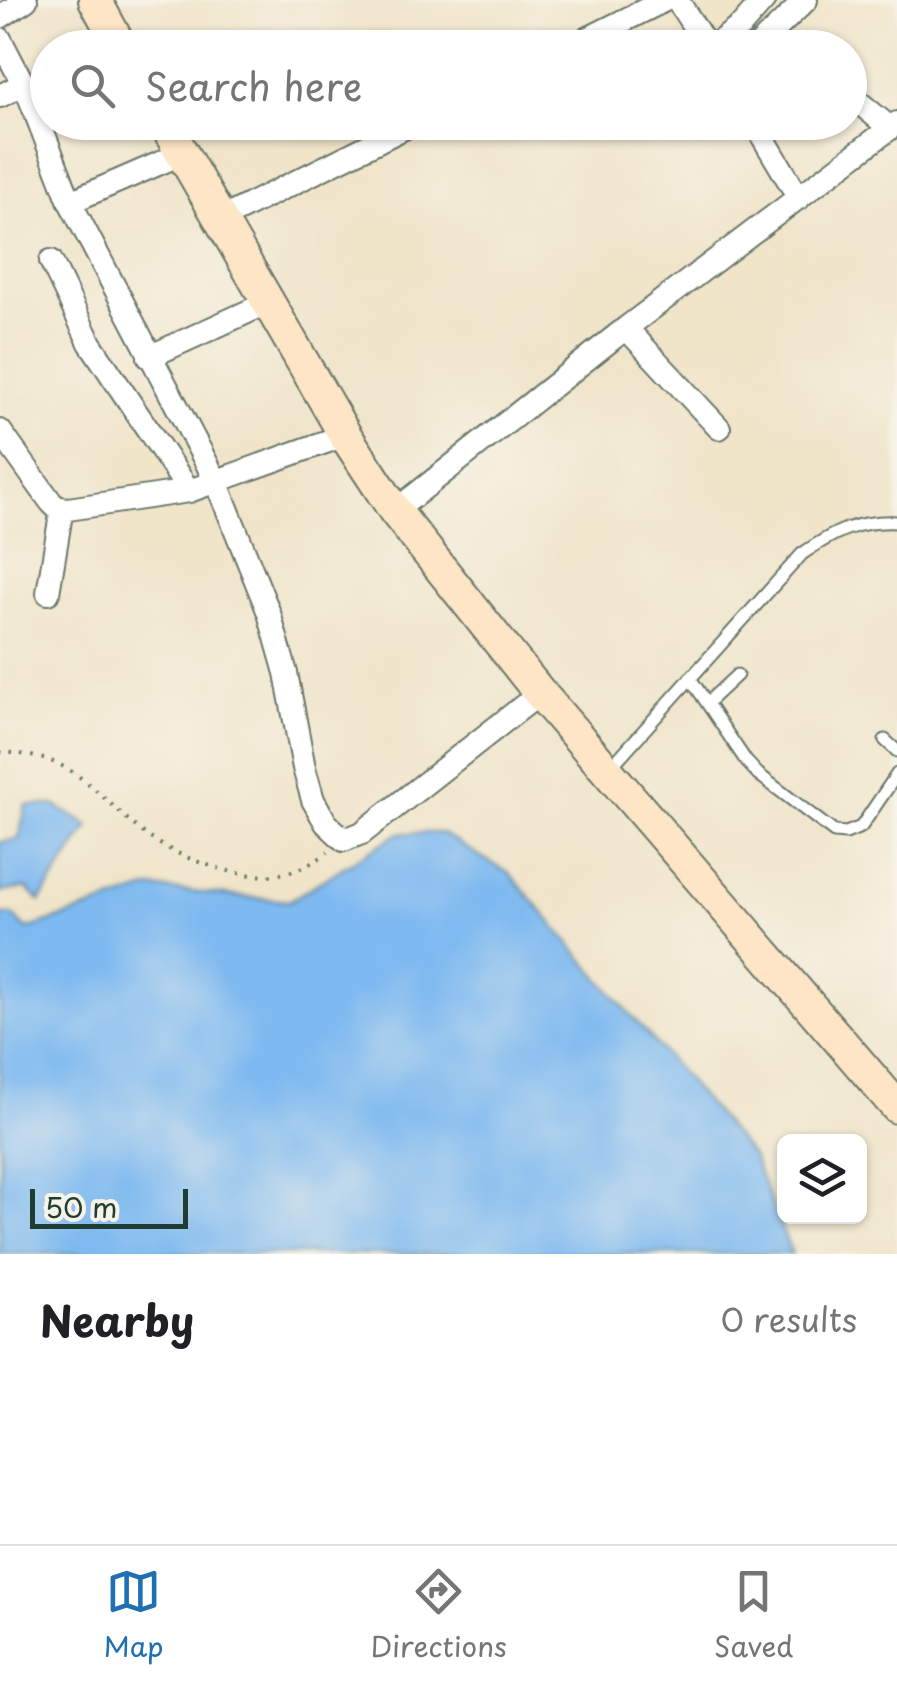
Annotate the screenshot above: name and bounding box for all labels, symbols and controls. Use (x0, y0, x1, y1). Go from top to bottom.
search box (30, 30, 867, 140)
text: Search here (145, 57, 362, 114)
icon: search (65, 58, 120, 113)
map controls (777, 1134, 867, 1224)
button: layers (777, 1134, 867, 1224)
scale bar (30, 1184, 188, 1228)
text: 50 m (45, 1185, 118, 1228)
text: Nearby (40, 1288, 194, 1351)
text: 0 results (721, 1295, 857, 1343)
tab: Map (104, 1564, 163, 1667)
tab: Directions (371, 1564, 507, 1667)
tab: Saved (714, 1564, 793, 1667)

